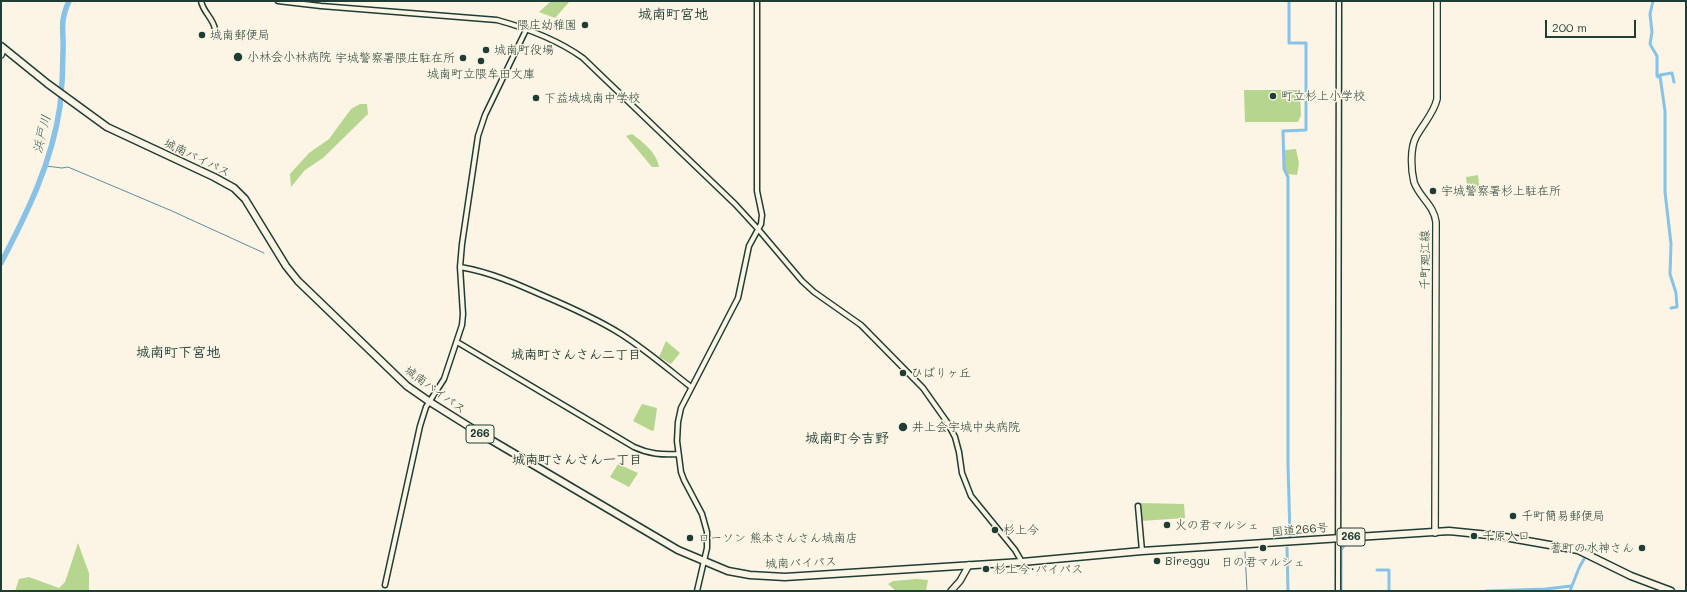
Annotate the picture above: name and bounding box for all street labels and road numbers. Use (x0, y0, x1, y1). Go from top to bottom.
street label: 城南バイパス (161, 136, 233, 180)
street label: 千町廻江線 (1418, 230, 1432, 290)
street label: 城南バイパス (402, 363, 468, 417)
road number: 266 (466, 425, 494, 443)
street label: 国道266号 (1271, 520, 1329, 540)
road number: 266 (1337, 528, 1365, 546)
street label: 城南バイパス (765, 555, 837, 571)

